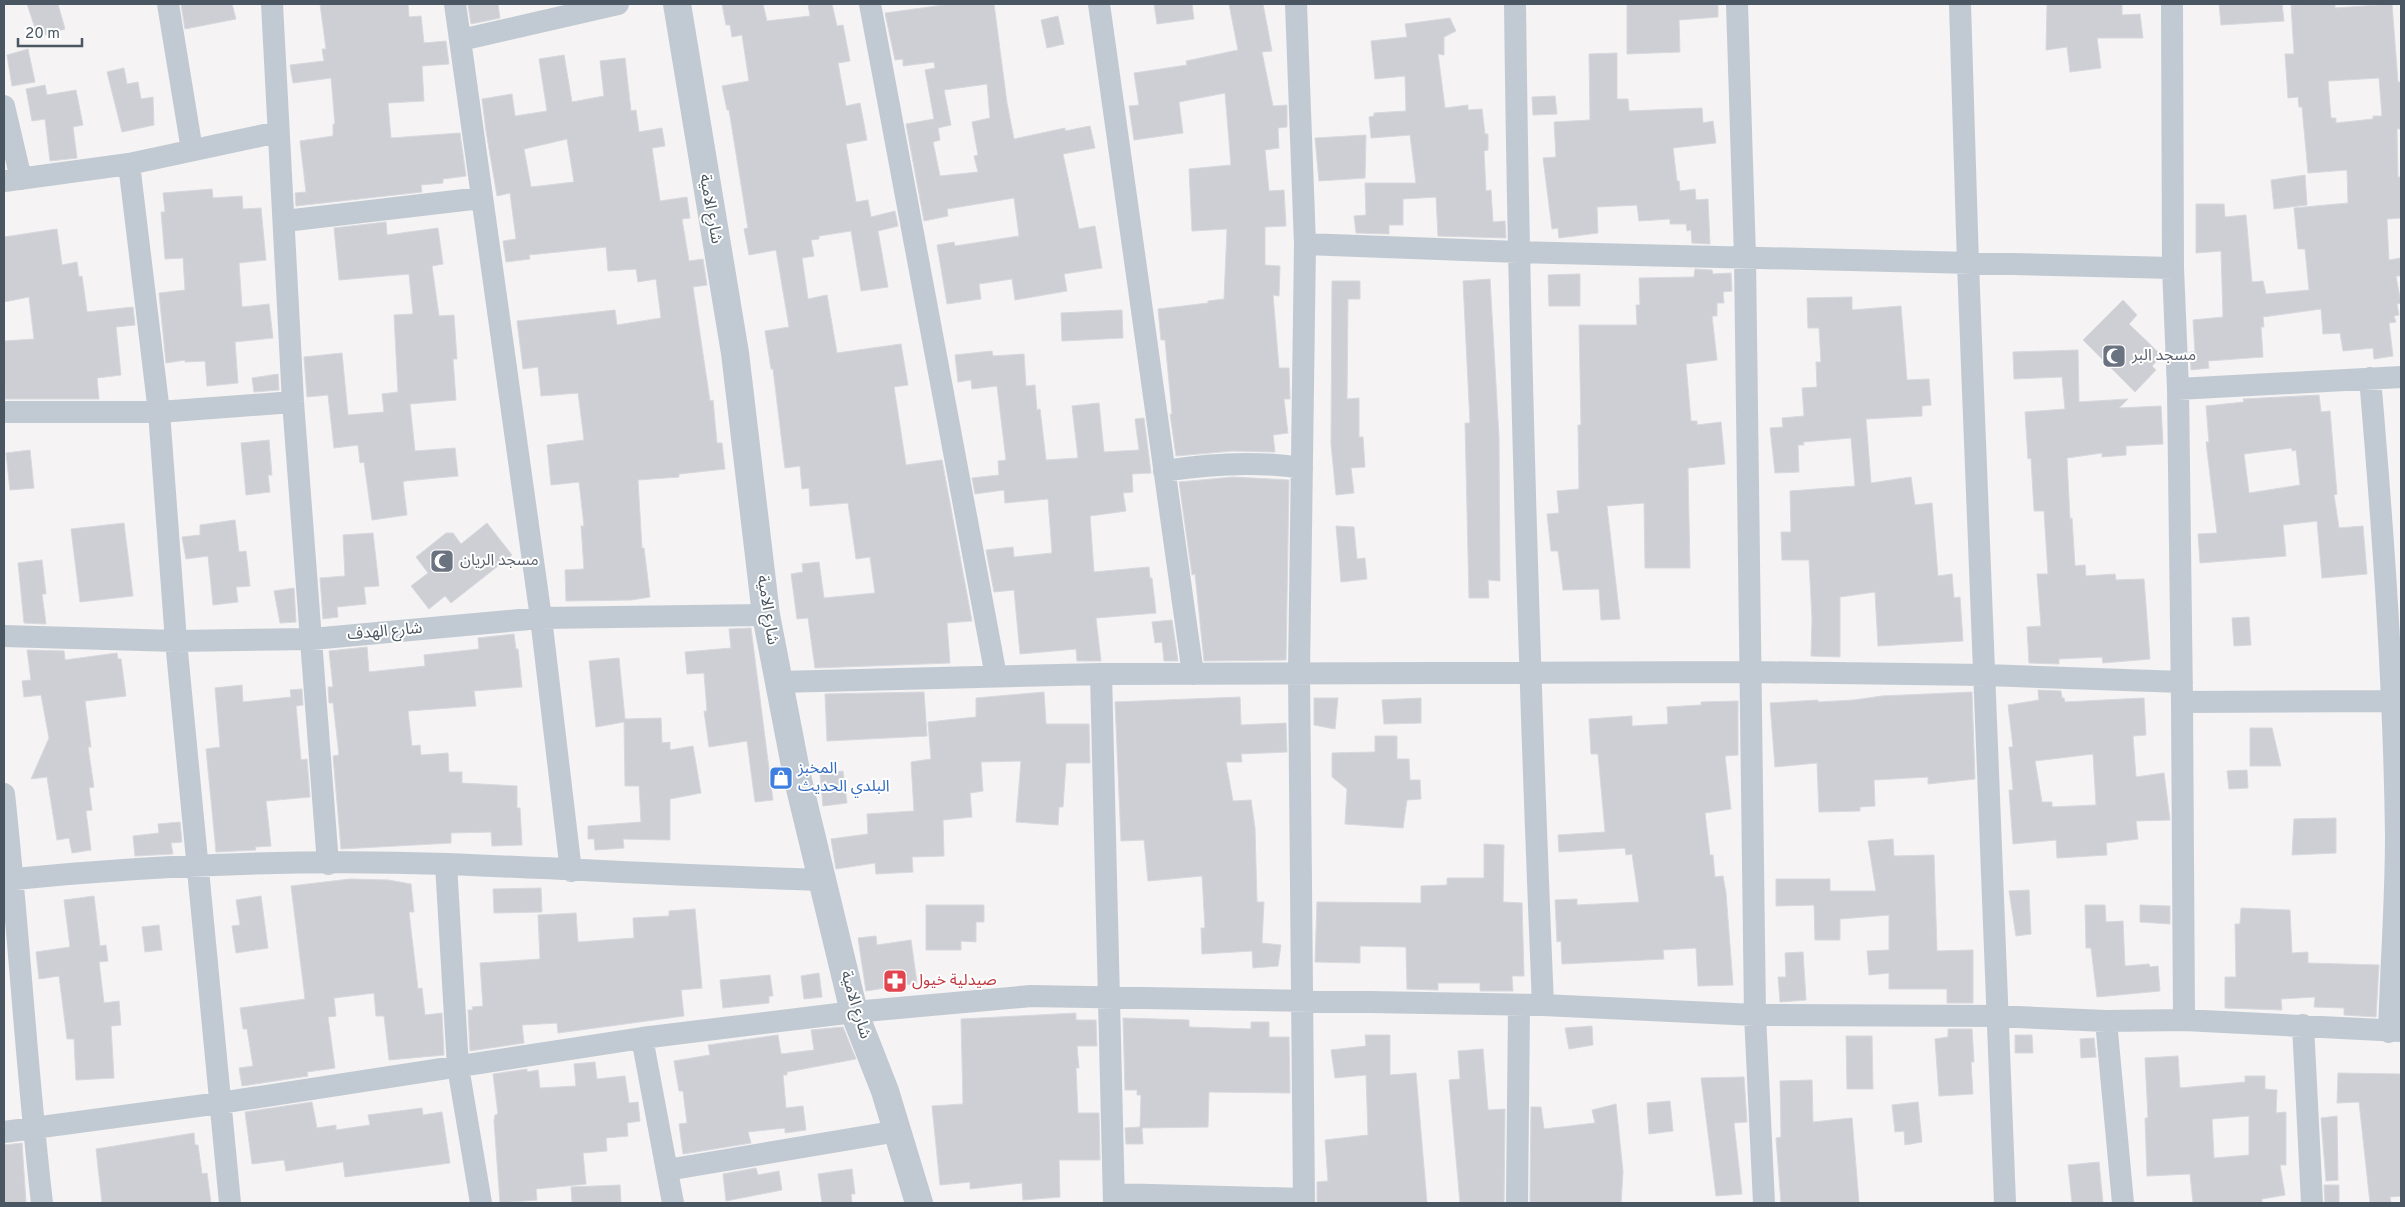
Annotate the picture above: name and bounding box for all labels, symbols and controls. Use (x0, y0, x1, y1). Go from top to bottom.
scale bar (18, 15, 81, 47)
text: 20 m (25, 25, 60, 44)
street label: شارع الامية (693, 173, 726, 245)
mosque icon: مسجد البر (2101, 343, 2127, 369)
place label: مسجد البر (2131, 346, 2196, 366)
mosque icon: مسجد الريان (429, 548, 455, 574)
place label: مسجد الريان (460, 551, 539, 571)
street label: شارع الامية (751, 574, 782, 646)
street label: شارع الهدف (347, 619, 423, 646)
place label: المخبز البلدي الحديث (797, 759, 890, 798)
shop icon: المخبز البلدي الحديث (768, 765, 794, 791)
pharmacy icon: صيدلية خيول (882, 968, 908, 994)
street label: شارع الامية (834, 969, 875, 1042)
place label: صيدلية خيول (912, 971, 997, 991)

